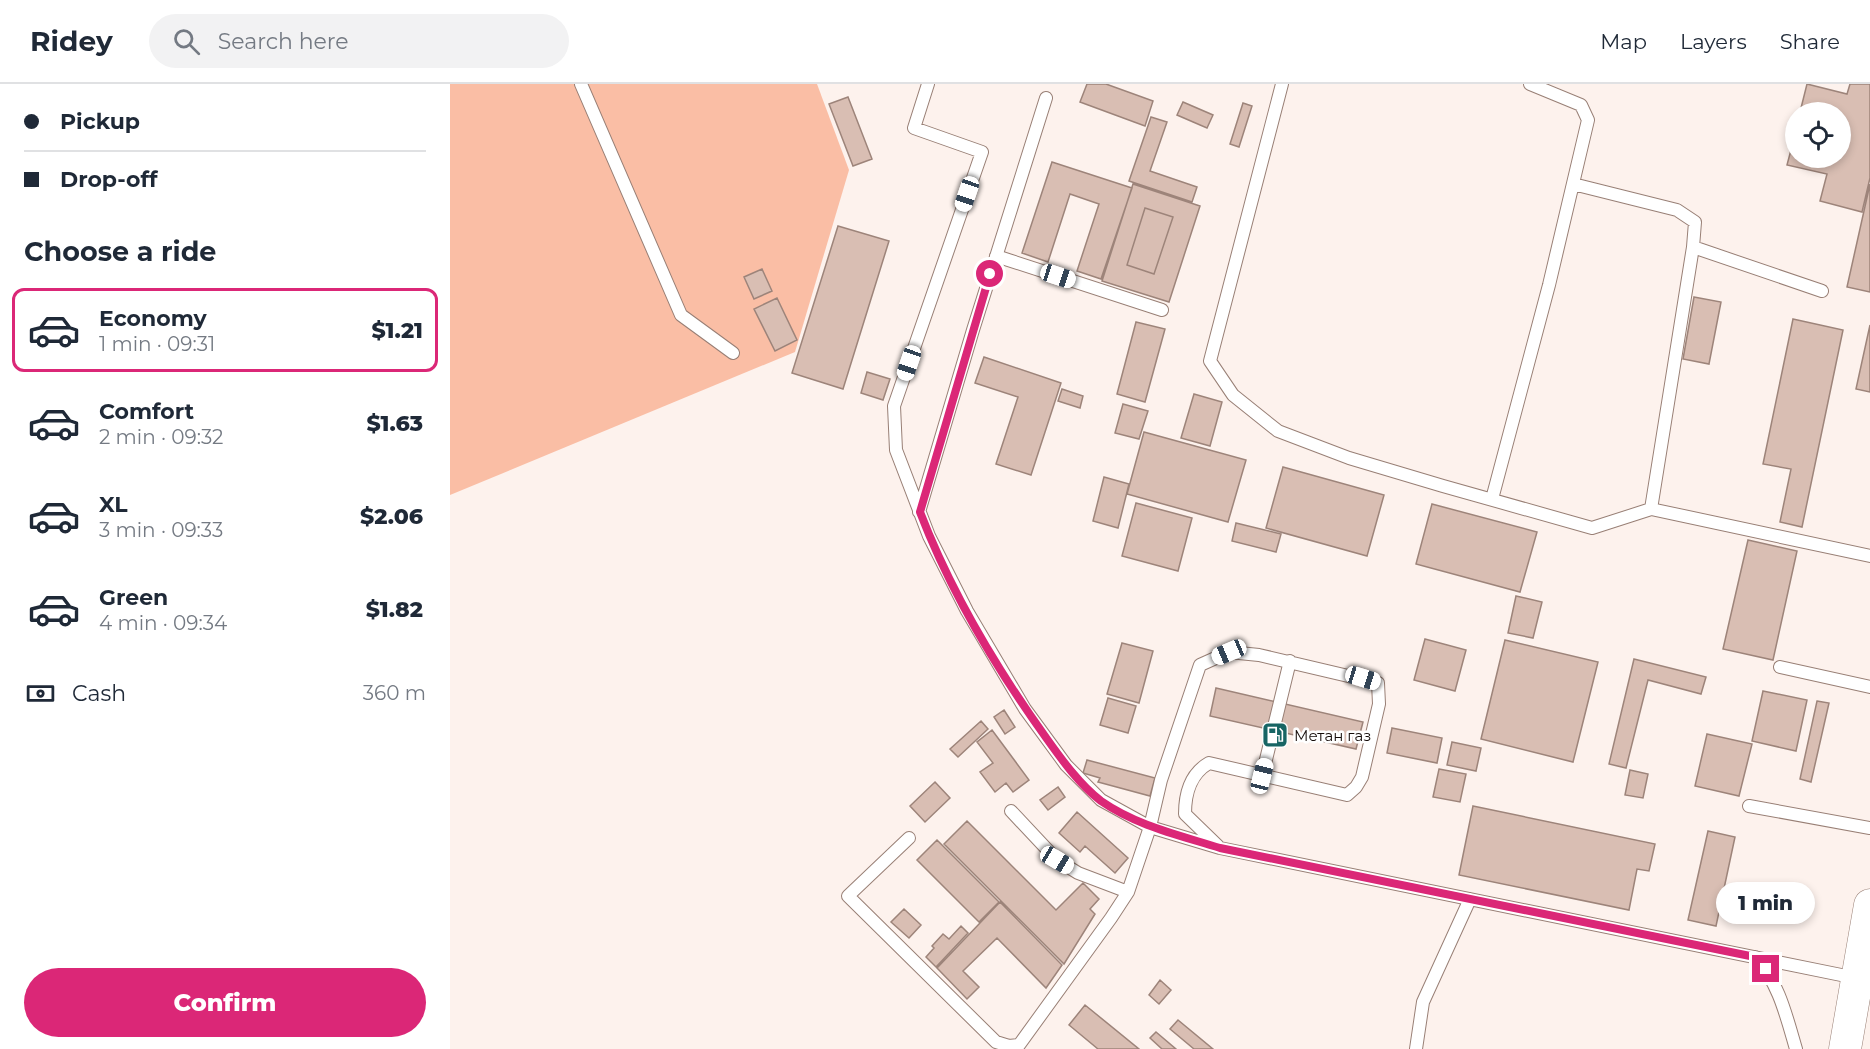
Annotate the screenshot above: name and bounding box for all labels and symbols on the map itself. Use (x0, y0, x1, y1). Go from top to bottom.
car (953, 174, 981, 214)
route start (976, 260, 1003, 287)
car (1038, 262, 1078, 290)
car (895, 343, 923, 383)
car (1209, 637, 1249, 667)
car (1343, 664, 1383, 692)
fuel station icon: Метан газ (1260, 720, 1290, 750)
place label: Метан газ (1294, 726, 1371, 745)
car (1249, 756, 1275, 796)
car (1037, 843, 1077, 877)
callout: 1 min (1716, 882, 1816, 924)
route end (1752, 955, 1779, 982)

